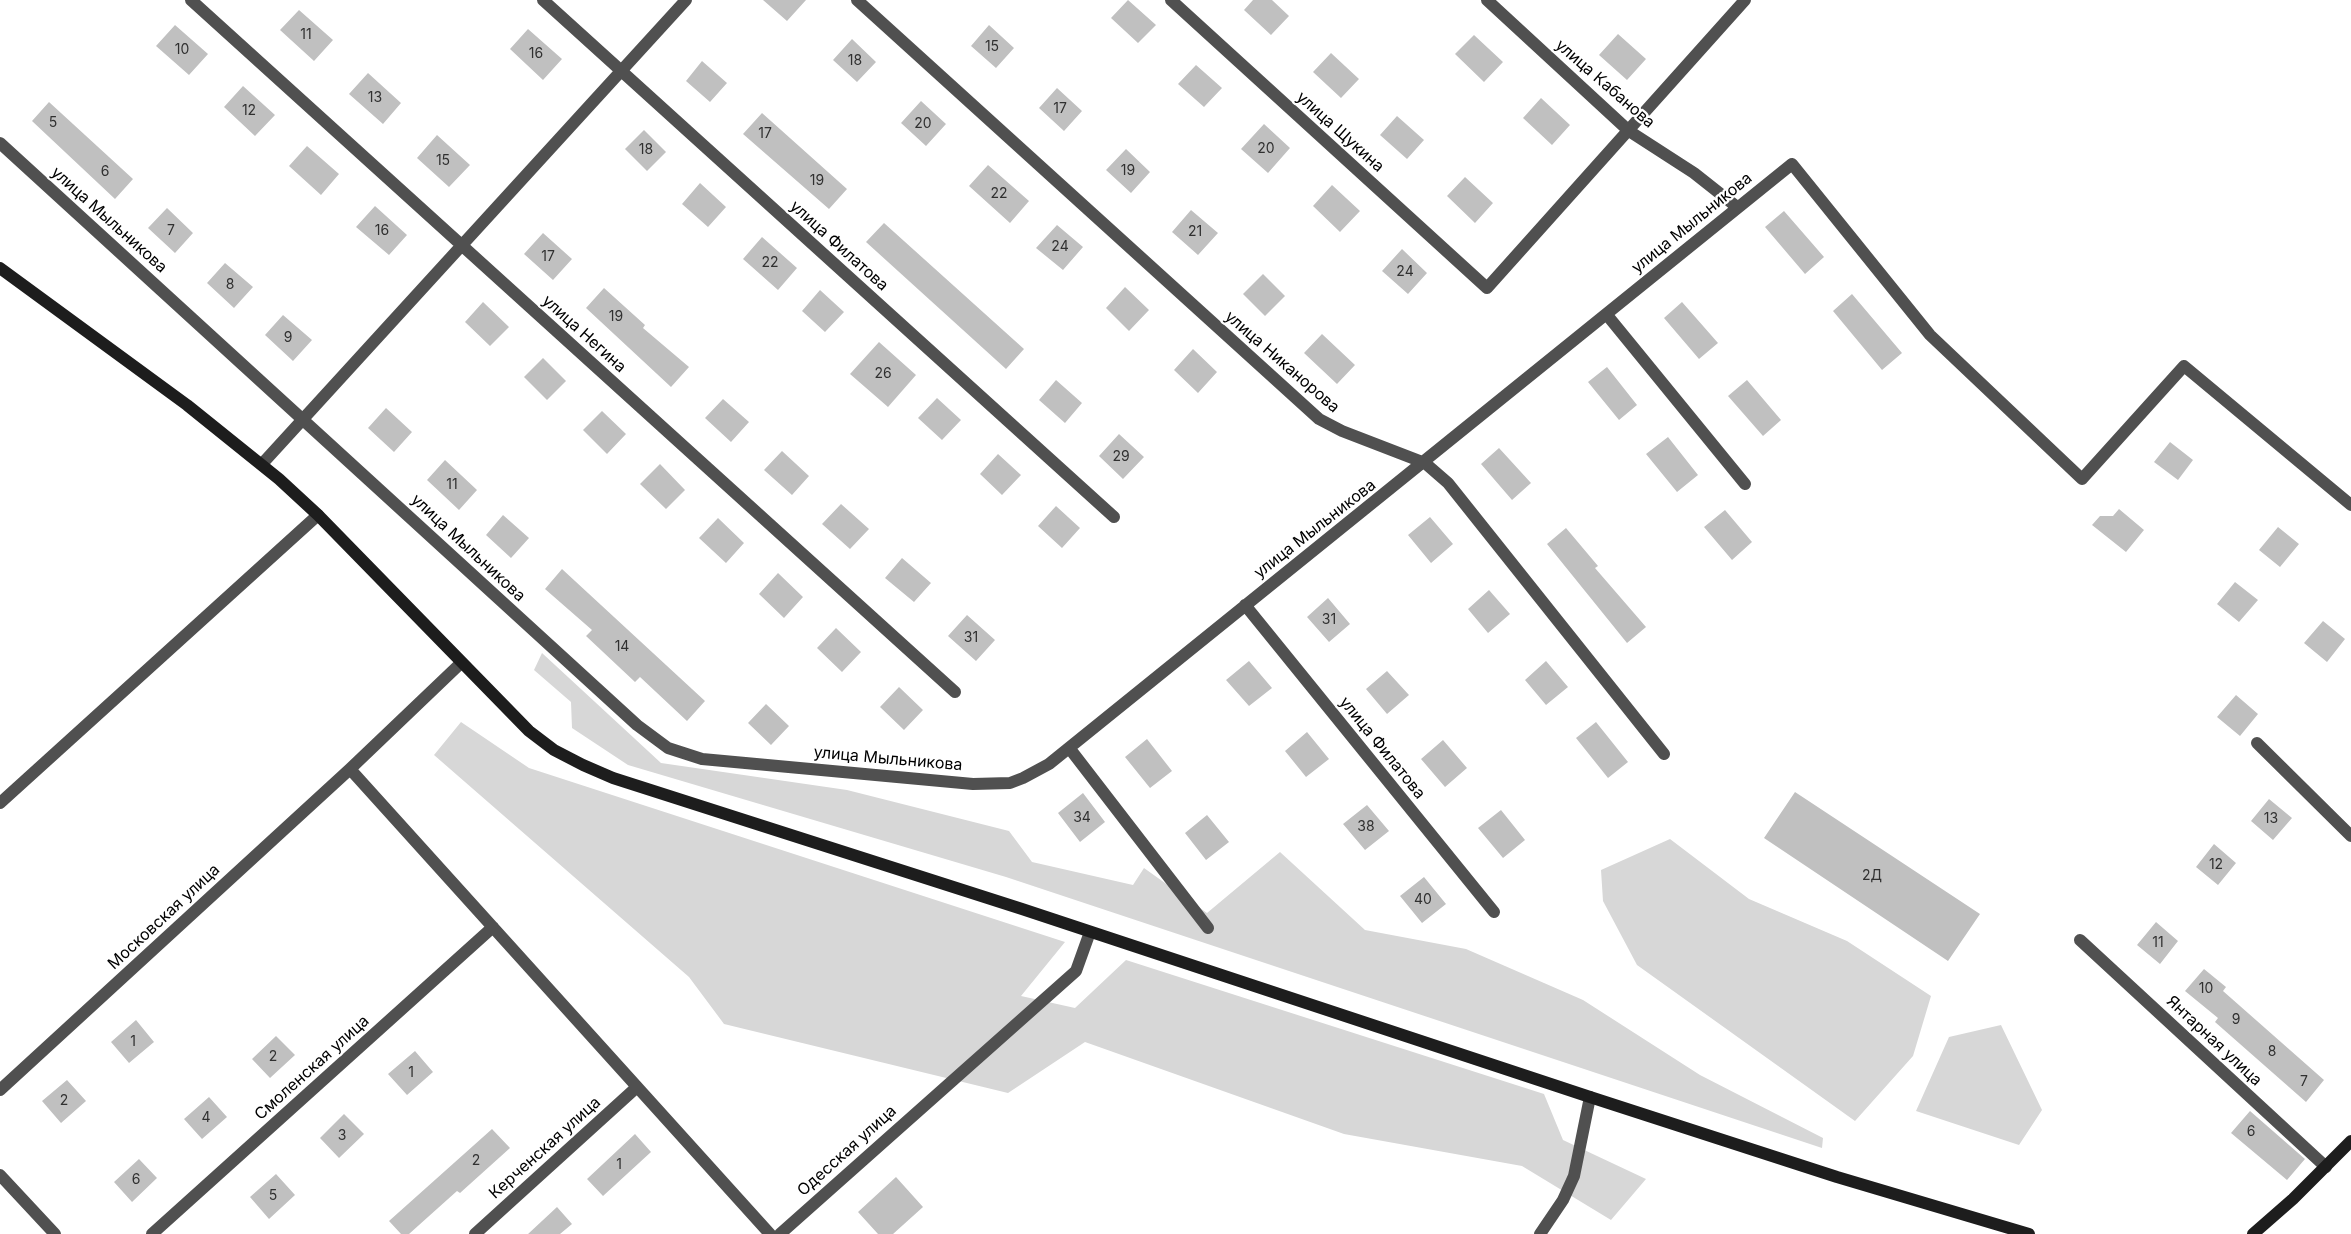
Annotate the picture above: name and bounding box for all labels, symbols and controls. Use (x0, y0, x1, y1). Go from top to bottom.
house number: 11 (300, 27, 312, 43)
street label: улица Кабанова (1551, 36, 1659, 132)
house number: 15 (985, 39, 999, 55)
house number: 10 (175, 42, 189, 58)
house number: 16 (529, 46, 543, 62)
house number: 18 (848, 53, 862, 69)
street label: улица Щукина (1292, 88, 1388, 176)
house number: 13 (368, 90, 382, 106)
house number: 17 (1053, 101, 1067, 117)
house number: 12 (242, 103, 256, 119)
house number: 5 (49, 115, 57, 131)
house number: 20 (914, 116, 932, 132)
house number: 17 (758, 126, 772, 142)
house number: 20 (1257, 141, 1275, 157)
house number: 18 (639, 142, 653, 158)
house number: 15 (436, 153, 450, 169)
street label: улица Мыльникова (47, 163, 171, 277)
house number: 19 (1121, 163, 1135, 179)
house number: 6 (101, 164, 109, 180)
street label: улица Мыльникова (1628, 169, 1756, 277)
house number: 19 (810, 173, 824, 189)
house number: 22 (990, 186, 1008, 202)
street label: улица Филатова (786, 197, 892, 295)
house number: 7 (167, 223, 175, 239)
house number: 16 (375, 223, 389, 239)
house number: 21 (1188, 224, 1202, 240)
house number: 24 (1051, 239, 1069, 255)
house number: 17 (541, 249, 555, 265)
house number: 22 (761, 255, 779, 271)
house number: 24 (1396, 264, 1414, 280)
house number: 8 (226, 277, 234, 293)
street label: улица Негина (538, 291, 630, 377)
street label: улица Никанорова (1221, 307, 1343, 417)
house number: 19 (609, 309, 623, 325)
house number: 9 (284, 330, 292, 346)
house number: 26 (874, 366, 892, 382)
house number: 29 (1112, 449, 1130, 465)
street label: улица Мыльникова (1250, 476, 1380, 582)
house number: 11 (446, 477, 458, 493)
street label: улица Мыльникова (407, 490, 529, 606)
house number: 31 (1322, 612, 1336, 628)
house number: 31 (964, 630, 978, 646)
house number: 14 (615, 639, 629, 655)
street label: улица Филатова (1335, 693, 1429, 803)
street label: улица Мыльникова (813, 743, 963, 775)
house number: 34 (1073, 810, 1091, 826)
house number: 13 (2264, 811, 2278, 827)
house number: 38 (1357, 819, 1375, 835)
house number: 12 (2209, 857, 2223, 873)
street label: Московская улица (104, 860, 224, 974)
house number: 2Д (1862, 868, 1882, 884)
house number: 40 (1414, 892, 1432, 908)
house number: 11 (2152, 935, 2164, 951)
house number: 10 (2199, 981, 2213, 997)
street label: Янтарная улица (2162, 992, 2266, 1090)
street label: Смоленская улица (251, 1012, 373, 1124)
house number: 9 (2232, 1012, 2240, 1028)
house number: 1 (130, 1034, 136, 1050)
house number: 8 (2268, 1044, 2276, 1060)
house number: 2 (269, 1049, 277, 1065)
house number: 1 (408, 1065, 414, 1081)
house number: 7 (2300, 1074, 2308, 1090)
house number: 2 (60, 1093, 68, 1109)
street label: Керченская улица (485, 1093, 605, 1203)
street label: Одесская улица (794, 1102, 900, 1200)
house number: 4 (201, 1110, 211, 1126)
house number: 6 (2247, 1124, 2255, 1140)
house number: 3 (338, 1128, 346, 1144)
house number: 2 (472, 1153, 480, 1169)
house number: 1 (616, 1157, 622, 1173)
house number: 6 (132, 1172, 140, 1188)
house number: 5 (269, 1188, 277, 1204)

